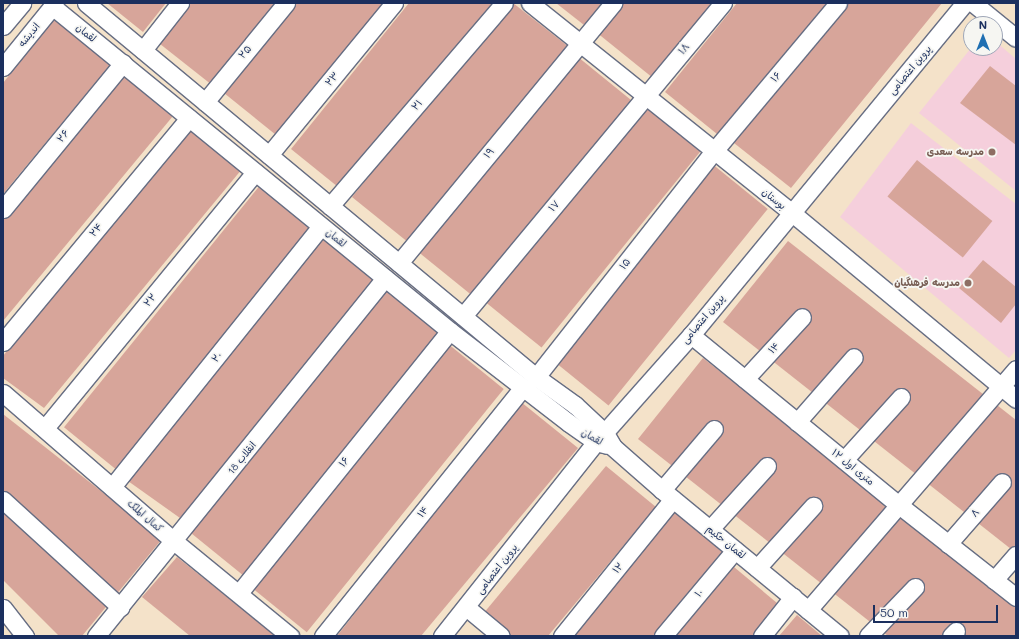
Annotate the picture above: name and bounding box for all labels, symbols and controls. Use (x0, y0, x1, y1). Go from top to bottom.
north arrow (963, 16, 1003, 56)
text: N (979, 17, 987, 32)
street label: اندیشه (16, 21, 42, 49)
street label: لقمان (73, 21, 99, 45)
street label: ۱۸ (676, 41, 692, 57)
street label: ۲۵ (236, 43, 254, 61)
street label: پروین اعتصامی (886, 43, 934, 97)
street label: ۲۳ (323, 69, 341, 89)
street label: ۱۶ (768, 69, 784, 85)
street label: ۲۱ (409, 97, 425, 113)
street label: ۲۶ (54, 127, 72, 145)
street label: ۱۹ (481, 145, 497, 161)
place label: مدرسه سعدی (927, 146, 984, 158)
marker: مدرسه سعدی (987, 147, 997, 157)
street label: بوستان (760, 186, 788, 212)
street label: ۱۷ (546, 198, 562, 214)
street label: ۲۴ (87, 221, 105, 239)
street label: لقمان (323, 226, 349, 250)
street label: ۱۵ (617, 256, 633, 272)
place label: مدرسه فرهنگیان (894, 277, 960, 289)
marker: مدرسه فرهنگیان (963, 278, 973, 288)
street label: ۲۲ (141, 291, 159, 309)
street label: پروین اعتصامی (679, 292, 727, 346)
street label: ۱۴ (766, 340, 782, 356)
street label: ۲۰ (209, 349, 225, 365)
street label: لقمان (579, 426, 605, 448)
street label: انقلاب 18 (225, 439, 259, 477)
street label: ۱۲ متری اول (829, 446, 877, 488)
street label: ۱۶ (336, 454, 352, 470)
street label: کمال الملک (125, 497, 165, 535)
street label: ۱۴ (415, 504, 431, 520)
street label: ۸ (968, 506, 982, 520)
street label: لقمان حکیم (704, 523, 748, 561)
street label: پروین اعتصامی (474, 542, 520, 596)
street label: ۱۲ (610, 560, 626, 576)
street label: ۱۰ (692, 587, 706, 599)
scale bar (875, 597, 1000, 623)
text: 50 m (880, 604, 908, 620)

